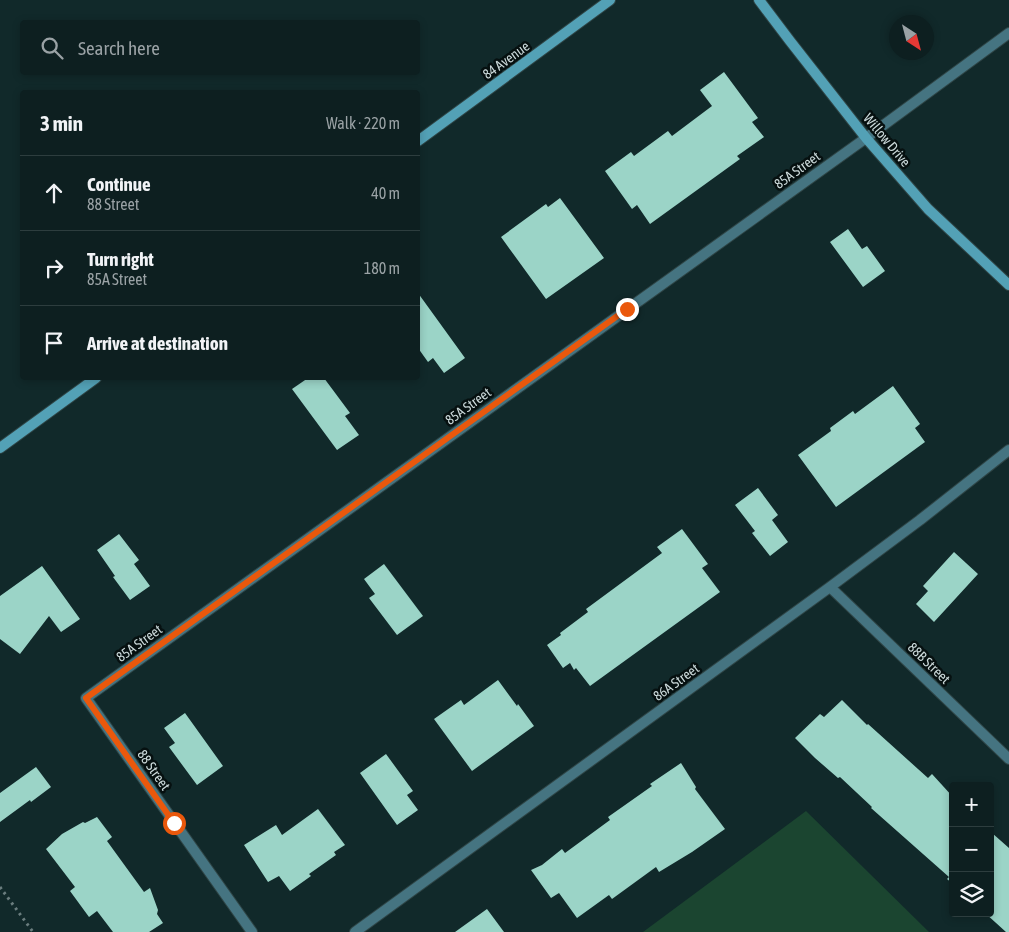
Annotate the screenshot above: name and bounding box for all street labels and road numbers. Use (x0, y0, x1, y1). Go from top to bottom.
street label: 84 Avenue (480, 38, 532, 82)
street label: Willow Drive (860, 110, 914, 170)
street label: 85A Street (771, 148, 823, 192)
street label: 85A Street (442, 384, 494, 428)
street label: 85A Street (113, 621, 165, 665)
street label: 88B Street (905, 639, 953, 687)
street label: 86A Street (650, 660, 702, 704)
street label: 88 Street (134, 747, 174, 793)

